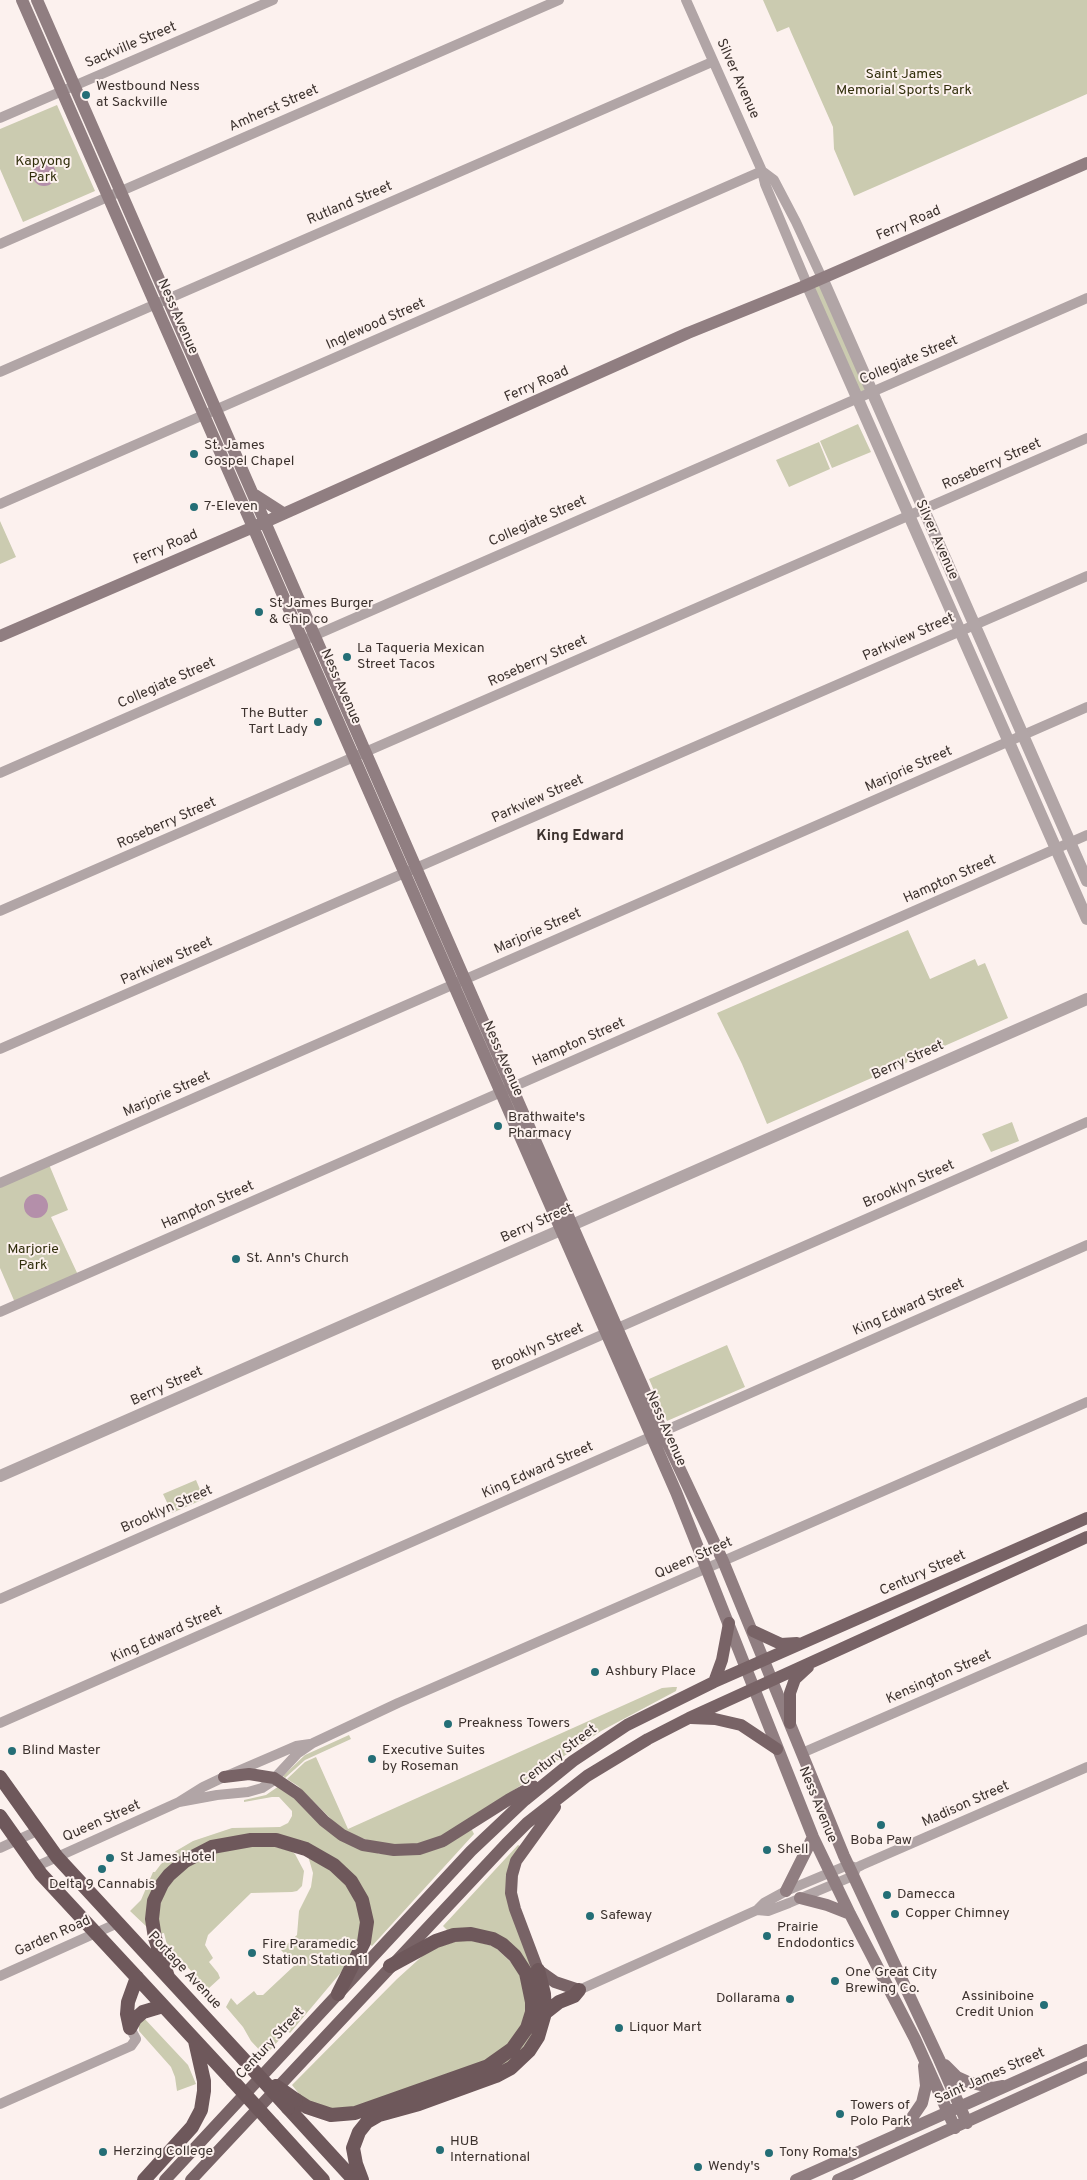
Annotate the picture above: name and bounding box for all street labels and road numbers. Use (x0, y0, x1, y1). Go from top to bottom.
street label: Sackville Street (83, 19, 179, 73)
street label: Silver Avenue (712, 36, 762, 122)
street label: Amherst Street (227, 82, 321, 136)
street label: Rutland Street (305, 178, 395, 230)
street label: Ferry Road (874, 203, 944, 245)
street label: Ness Avenue (153, 277, 201, 357)
street label: Inglewood Street (324, 296, 428, 354)
street label: Collegiate Street (857, 333, 961, 389)
street label: Ferry Road (502, 363, 572, 407)
street label: Roseberry Street (940, 436, 1044, 494)
street label: Collegiate Street (487, 493, 589, 551)
street label: Silver Avenue (911, 497, 961, 583)
street label: Ferry Road (131, 527, 201, 569)
street label: Parkview Street (861, 610, 957, 666)
street label: Roseberry Street (486, 633, 590, 691)
street label: Ness Avenue (316, 647, 364, 727)
street label: Collegiate Street (116, 655, 218, 713)
street label: Marjorie Street (863, 743, 955, 797)
street label: Parkview Street (490, 772, 586, 828)
street label: Roseberry Street (115, 795, 219, 853)
street label: Hampton Street (901, 852, 999, 908)
street label: Marjorie Street (492, 905, 584, 959)
street label: Parkview Street (119, 934, 215, 990)
street label: Hampton Street (530, 1015, 628, 1071)
street label: Ness Avenue (478, 1019, 526, 1099)
street label: Berry Street (869, 1038, 947, 1084)
street label: Marjorie Street (121, 1068, 213, 1122)
street label: Brooklyn Street (861, 1157, 957, 1213)
street label: Hampton Street (159, 1178, 257, 1234)
street label: Berry Street (498, 1201, 576, 1247)
street label: King Edward Street (851, 1276, 967, 1340)
street label: Brooklyn Street (490, 1320, 586, 1376)
street label: Berry Street (128, 1364, 206, 1410)
street label: Ness Avenue (641, 1389, 689, 1469)
street label: King Edward Street (480, 1439, 596, 1503)
street label: Brooklyn Street (119, 1482, 215, 1538)
street label: Queen Street (653, 1534, 735, 1584)
street label: Century Street (877, 1548, 969, 1600)
street label: King Edward Street (109, 1603, 225, 1667)
street label: Kensington Street (884, 1647, 994, 1709)
street label: Century Street (517, 1722, 601, 1790)
street label: Ness Avenue (794, 1765, 840, 1845)
street label: Madison Street (920, 1778, 1012, 1832)
street label: Queen Street (61, 1797, 143, 1847)
street label: Garden Road (12, 1913, 94, 1961)
street label: Portage Avenue (144, 1929, 224, 2013)
street label: Century Street (233, 2005, 309, 2083)
street label: Saint James Street (932, 2045, 1048, 2109)

